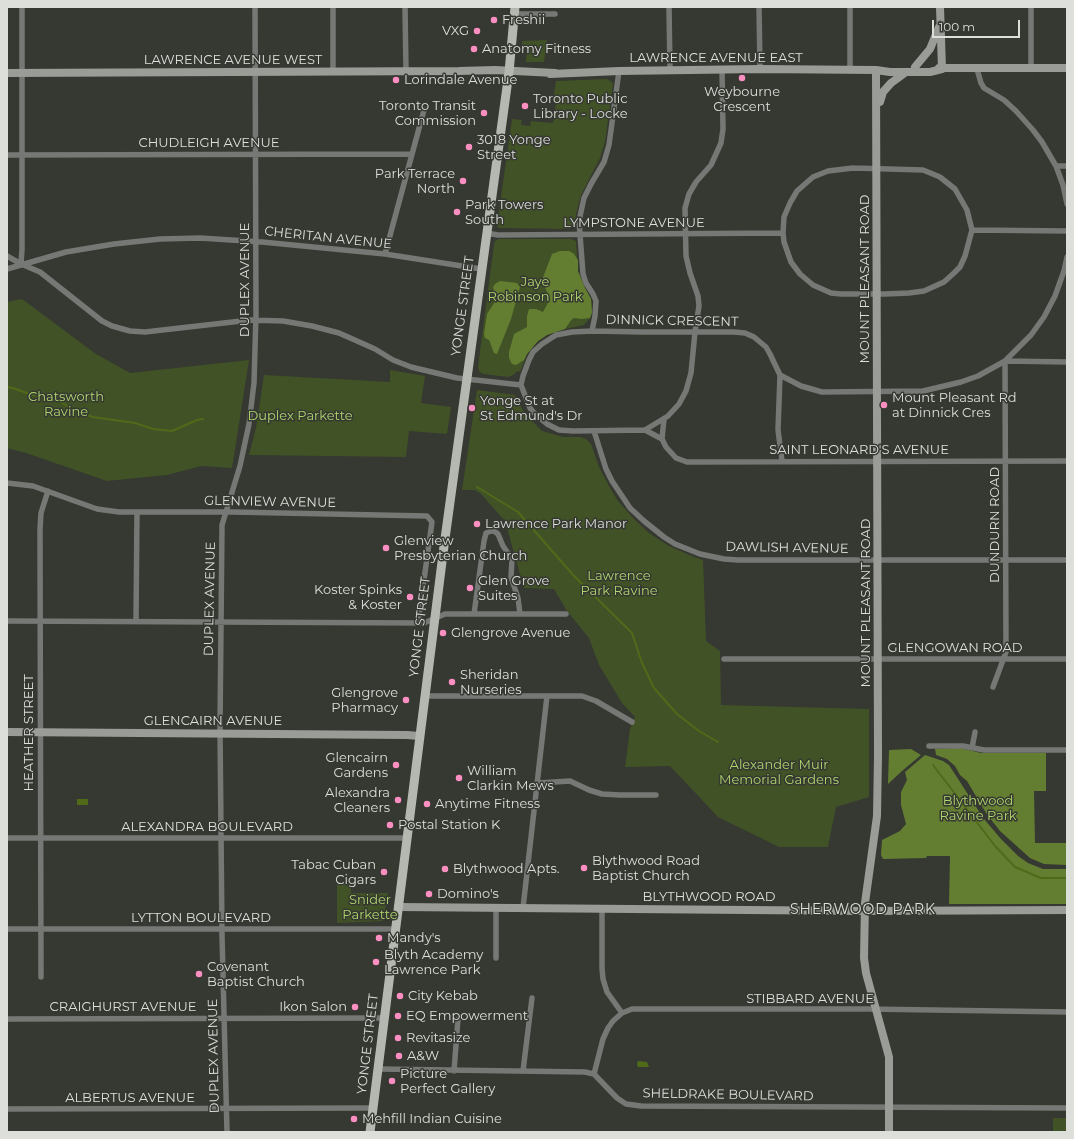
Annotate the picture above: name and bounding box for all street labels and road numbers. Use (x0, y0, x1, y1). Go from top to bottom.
street label: LAWRENCE AVENUE EAST (629, 50, 803, 66)
street label: LAWRENCE AVENUE WEST (144, 52, 322, 68)
street label: CHUDLEIGH AVENUE (138, 135, 280, 151)
street label: MOUNT PLEASANT ROAD (857, 195, 873, 363)
street label: LYMPSTONE AVENUE (563, 215, 705, 231)
street label: DUPLEX AVENUE (237, 223, 253, 337)
street label: CHERITAN AVENUE (263, 224, 393, 252)
street label: YONGE STREET (448, 255, 478, 357)
street label: DINNICK CRESCENT (605, 312, 739, 330)
street label: SAINT LEONARD'S AVENUE (769, 442, 949, 458)
street label: DUNDURN ROAD (987, 467, 1003, 583)
street label: GLENVIEW AVENUE (204, 493, 336, 511)
street label: MOUNT PLEASANT ROAD (858, 519, 874, 687)
street label: DAWLISH AVENUE (725, 539, 849, 557)
street label: DUPLEX AVENUE (201, 542, 219, 656)
street label: YONGE STREET (406, 576, 434, 678)
street label: GLENGOWAN ROAD (887, 640, 1023, 656)
street label: HEATHER STREET (21, 674, 37, 792)
street label: GLENCAIRN AVENUE (144, 713, 282, 729)
street label: ALEXANDRA BOULEVARD (121, 819, 293, 835)
street label: BLYTHWOOD ROAD (643, 889, 775, 905)
street label: LYTTON BOULEVARD (131, 910, 271, 926)
street label: STIBBARD AVENUE (746, 991, 874, 1007)
street label: YONGE STREET (354, 993, 382, 1095)
street label: CRAIGHURST AVENUE (50, 999, 196, 1015)
street label: DUPLEX AVENUE (205, 999, 223, 1113)
street label: SHELDRAKE BOULEVARD (642, 1086, 814, 1104)
street label: ALBERTUS AVENUE (65, 1090, 195, 1106)

